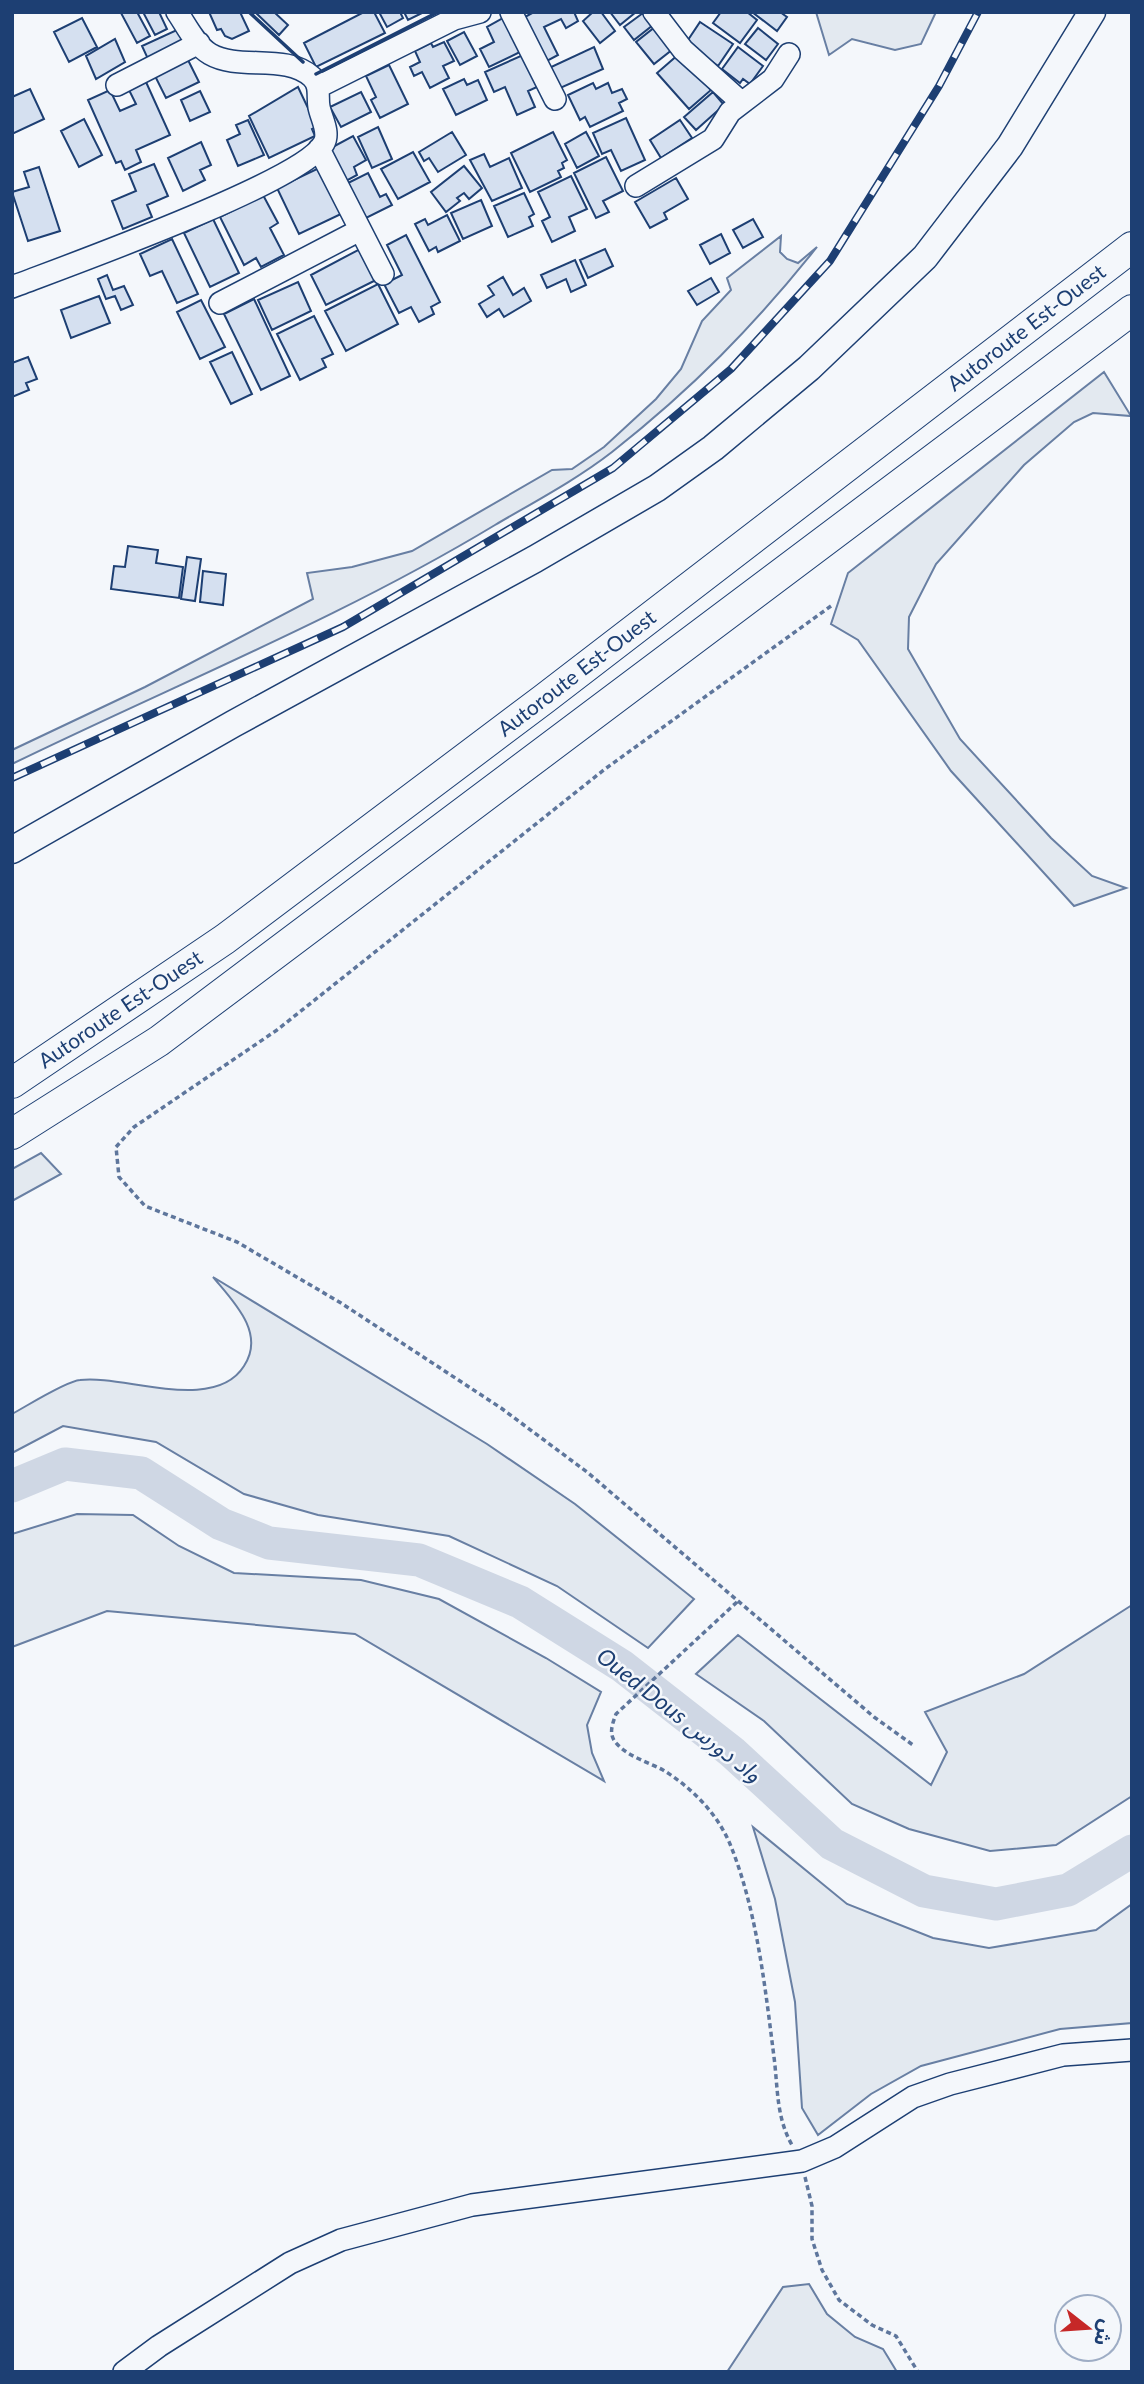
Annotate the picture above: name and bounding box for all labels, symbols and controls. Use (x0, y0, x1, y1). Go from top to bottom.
street label: Autoroute Est-Ouest (942, 258, 1110, 395)
street label: Autoroute Est-Ouest (492, 604, 660, 741)
street label: Autoroute Est-Ouest (33, 944, 207, 1073)
water label: Oued Dous واد دورس (591, 1641, 768, 1788)
north arrow (1053, 2293, 1123, 2363)
text: ش (1090, 2317, 1120, 2349)

